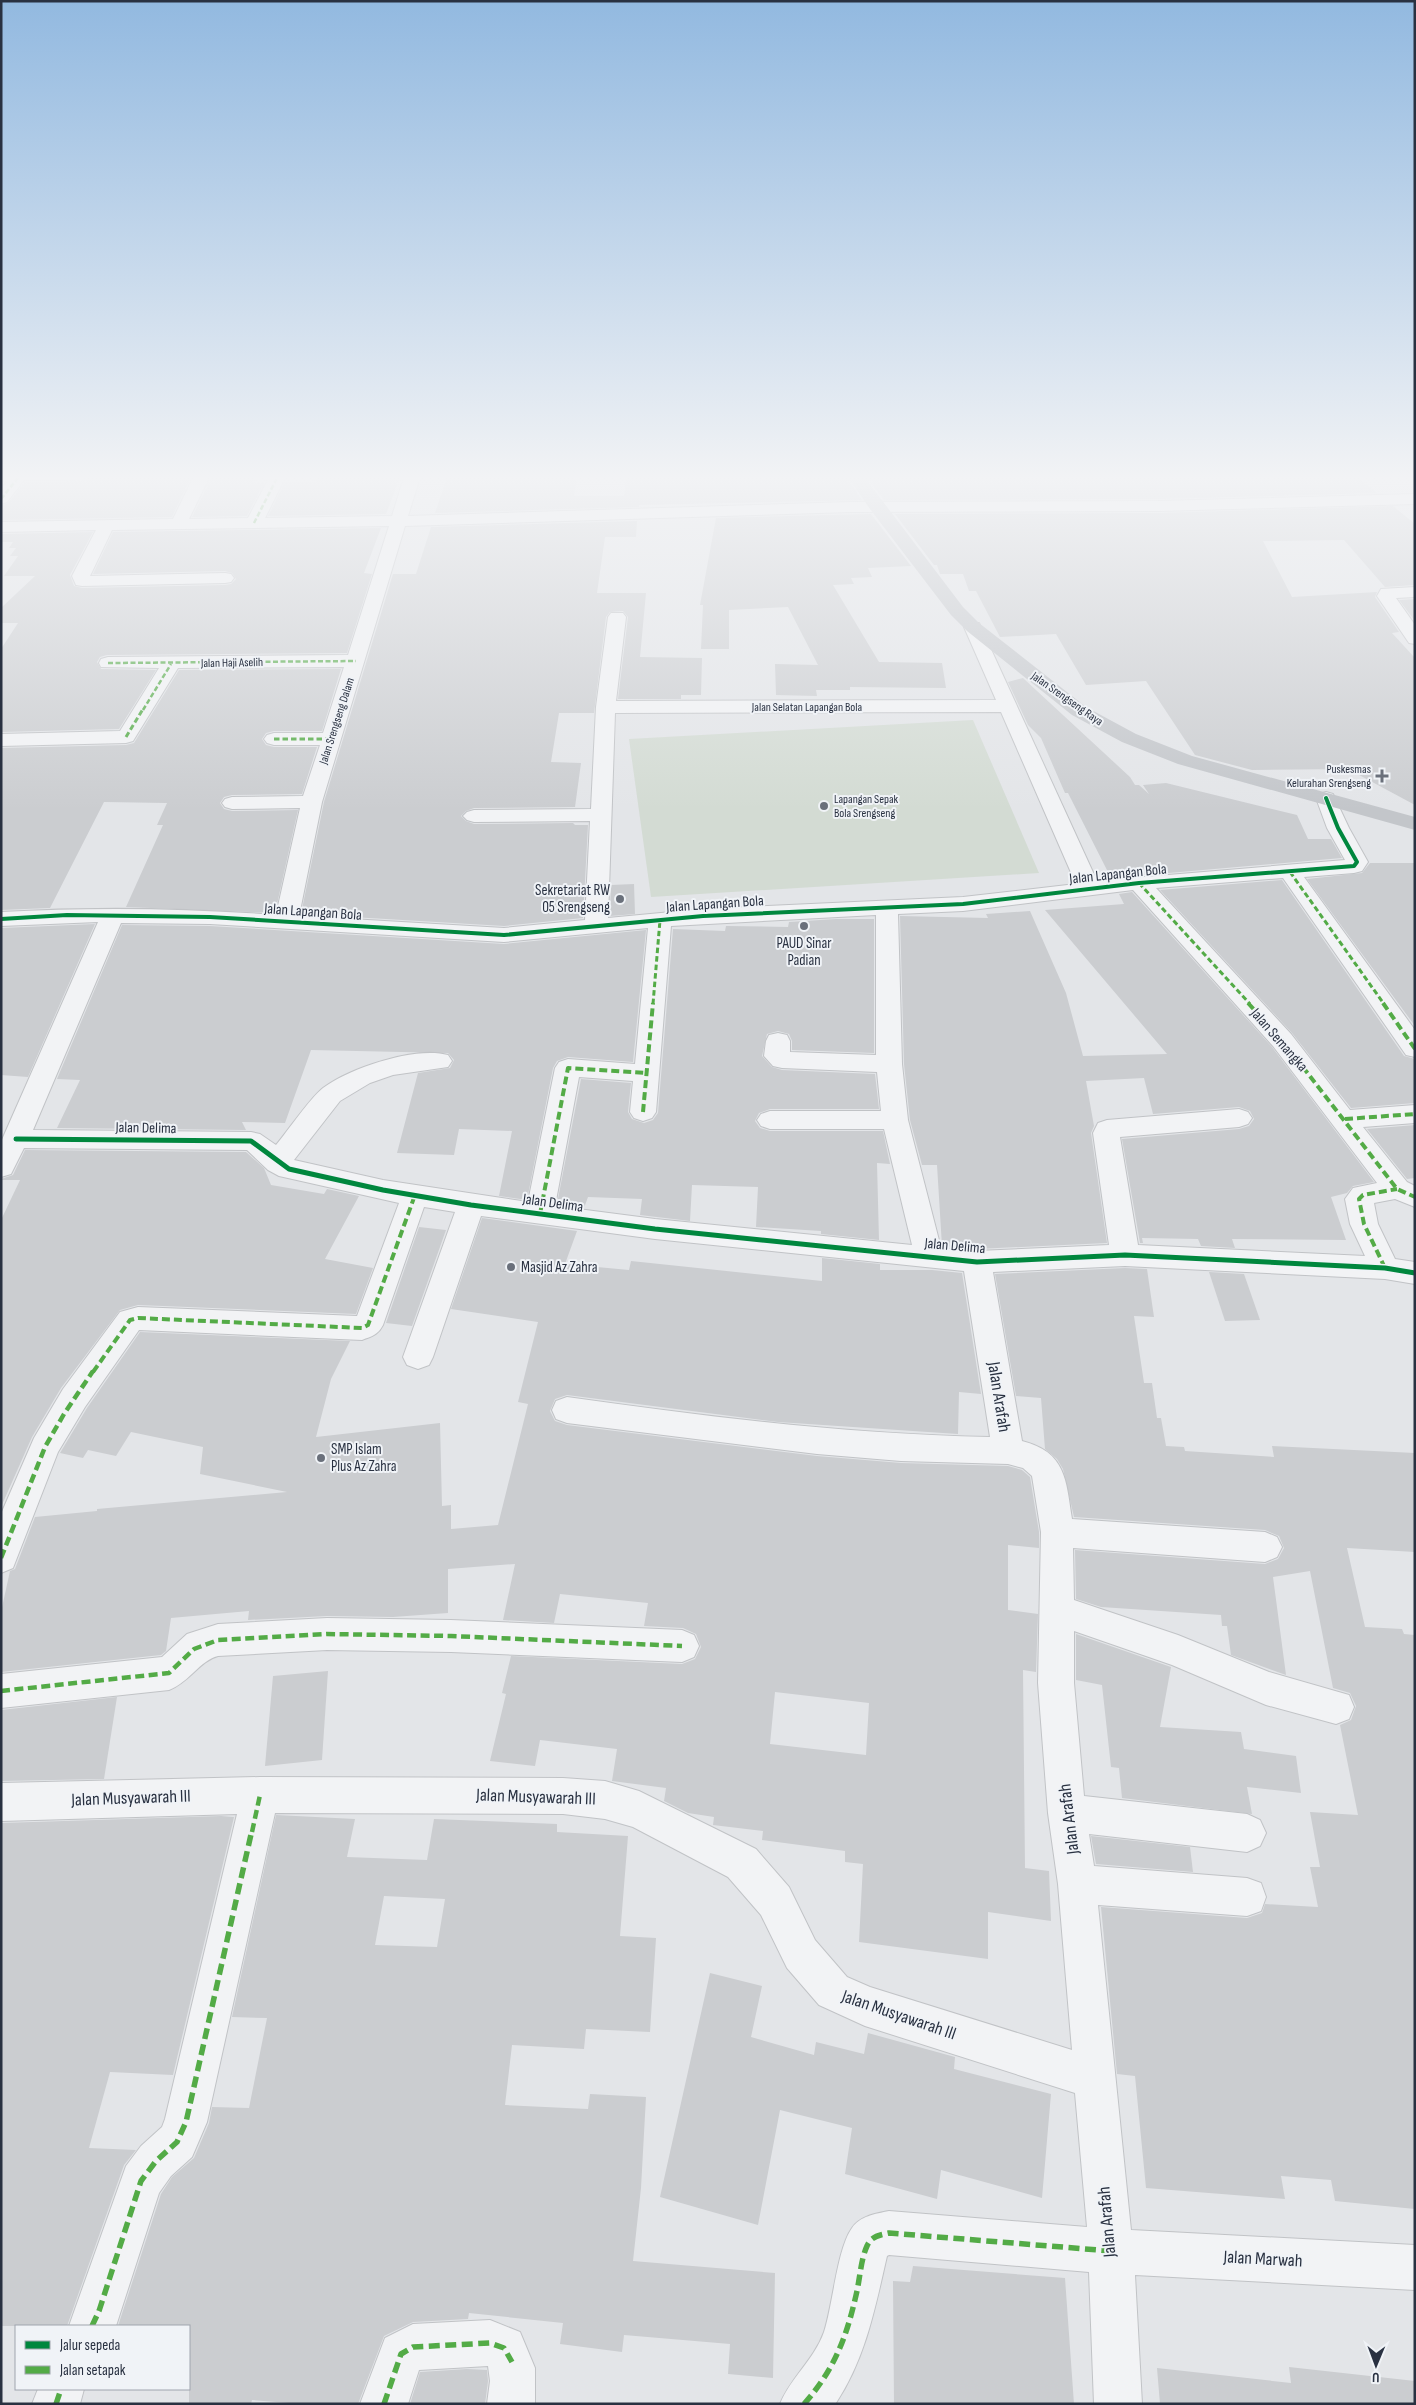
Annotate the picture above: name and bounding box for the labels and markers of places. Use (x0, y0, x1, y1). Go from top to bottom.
place label: Puskesmas Kelurahan Srengseng (1287, 762, 1371, 791)
marker: Puskesmas Kelurahan Srengseng (1375, 769, 1389, 783)
place label: Lapangan Sepak Bola Srengseng (834, 792, 899, 821)
marker: Lapangan Sepak Bola Srengseng (818, 800, 830, 812)
place label: Sekretariat RW 05 Srengseng (535, 881, 610, 917)
marker: Sekretariat RW 05 Srengseng (614, 893, 626, 905)
marker: PAUD Sinar Padian (798, 920, 810, 932)
place label: PAUD Sinar Padian (776, 934, 832, 970)
place label: Masjid Az Zahra (521, 1258, 598, 1277)
marker: Masjid Az Zahra (505, 1261, 517, 1273)
place label: SMP Islam Plus Az Zahra (331, 1440, 397, 1476)
marker: SMP Islam Plus Az Zahra (315, 1452, 327, 1464)

